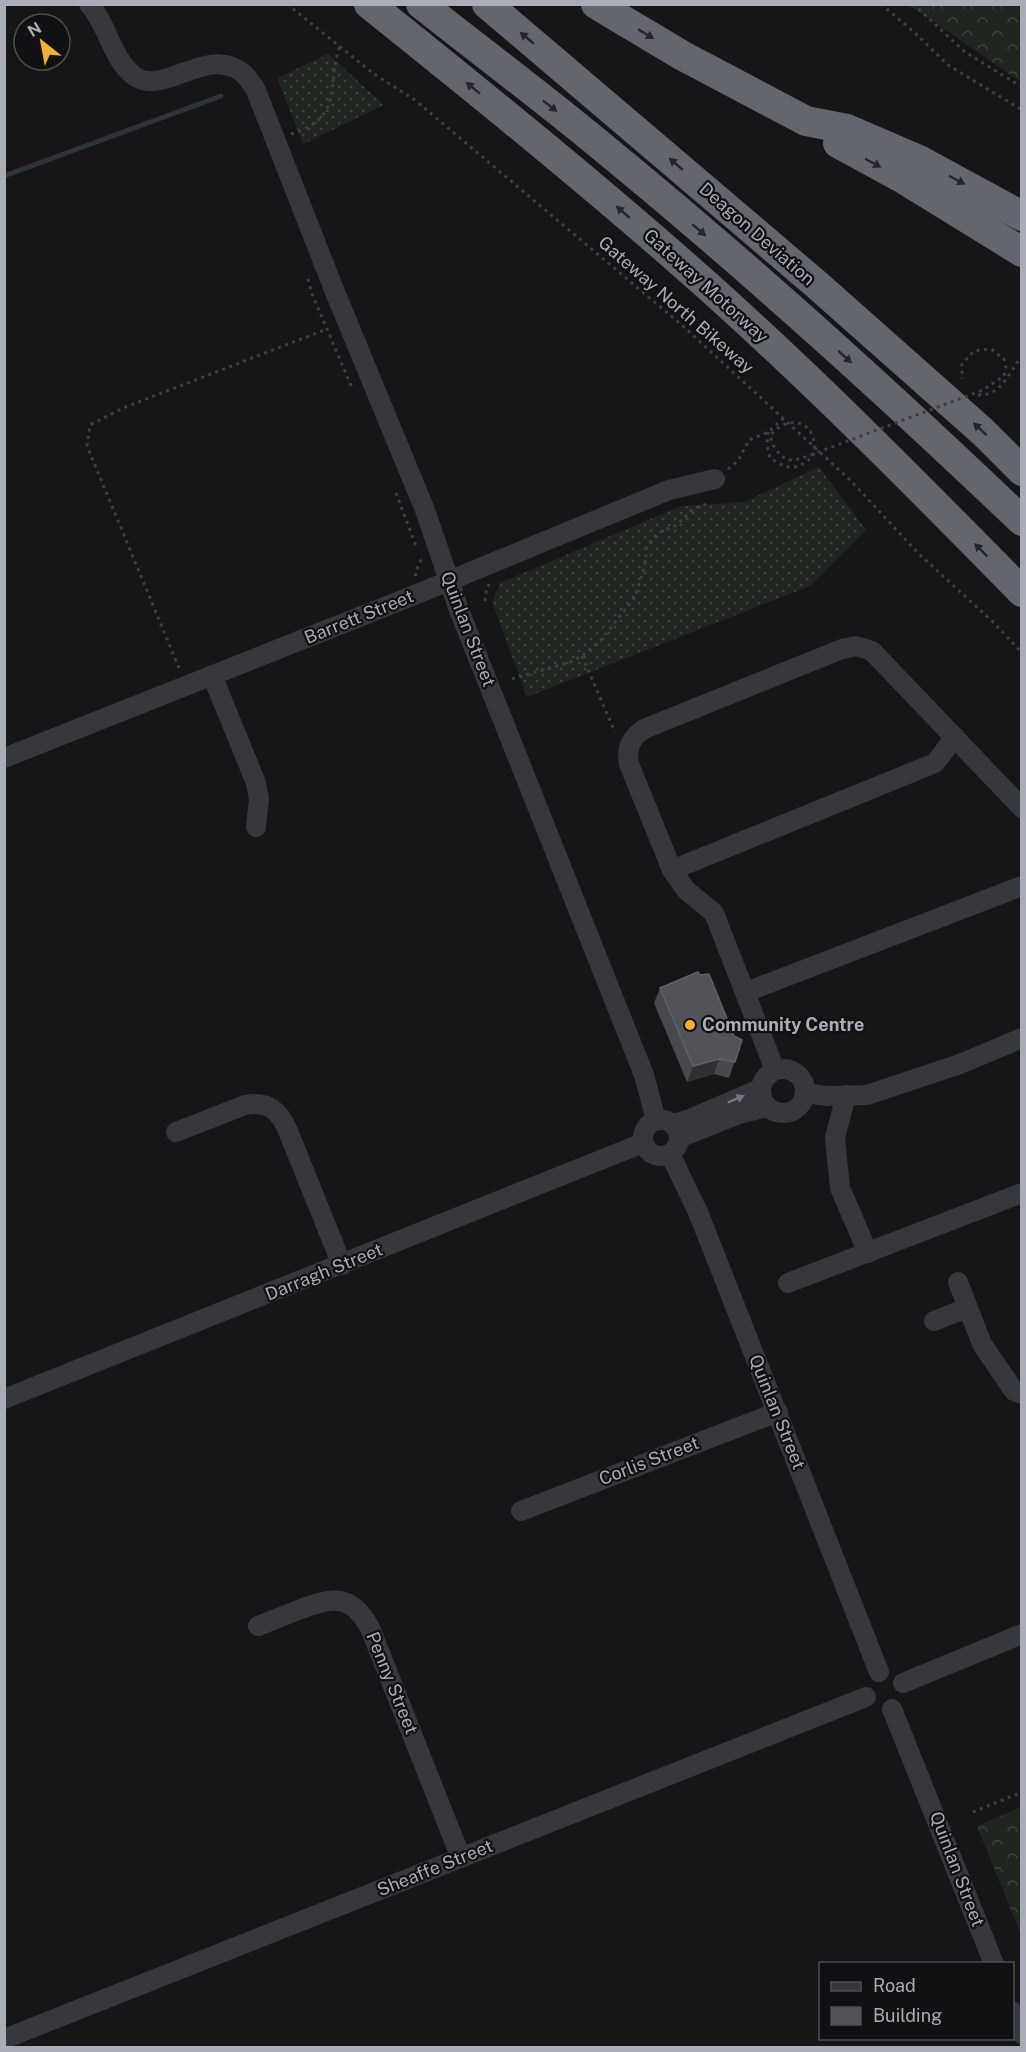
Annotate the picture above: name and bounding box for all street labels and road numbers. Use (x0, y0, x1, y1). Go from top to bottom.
street label: Deagon Deviation (695, 178, 819, 289)
street label: Gateway Motorway (640, 224, 773, 347)
street label: Gateway North Bikeway (594, 232, 758, 378)
street label: Quinlan Street (437, 568, 500, 689)
street label: Barrett Street (301, 585, 416, 648)
street label: Darragh Street (262, 1238, 386, 1305)
street label: Quinlan Street (745, 1351, 810, 1472)
street label: Corlis Street (596, 1432, 702, 1489)
street label: Penny Street (362, 1629, 423, 1737)
street label: Quinlan Street (926, 1808, 989, 1929)
street label: Sheaffe Street (374, 1835, 496, 1900)

